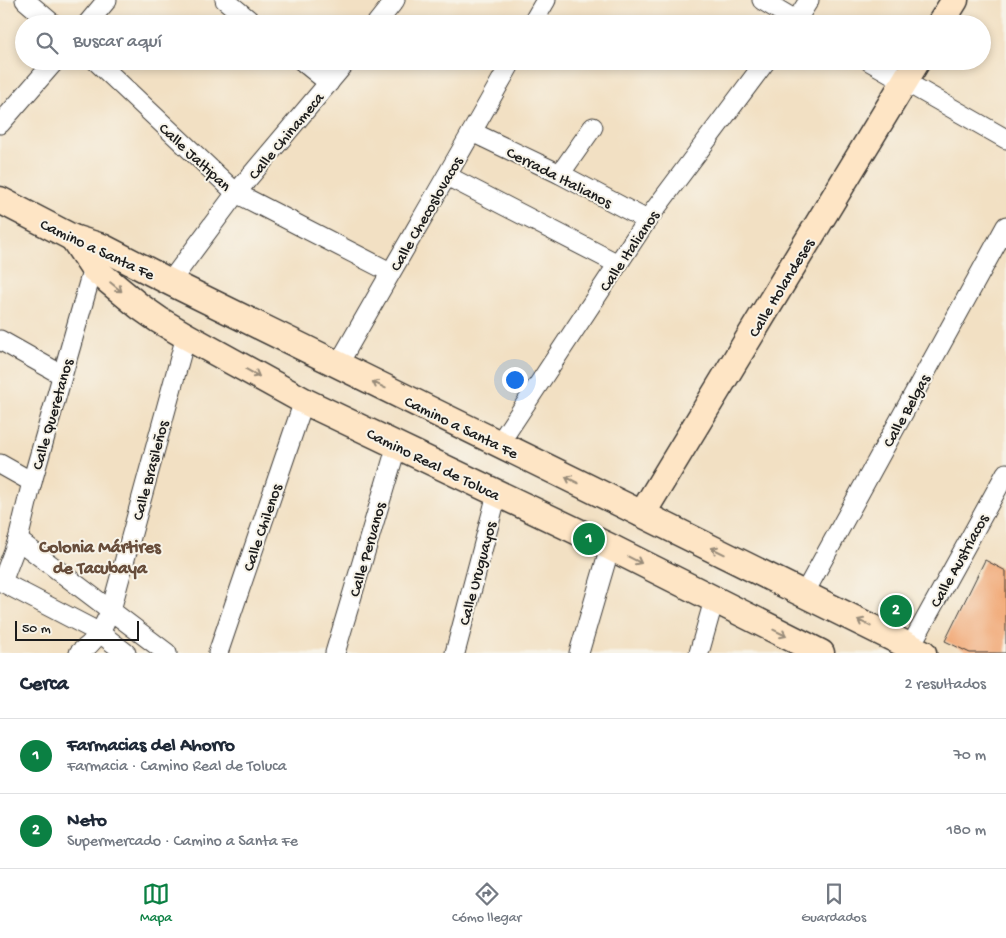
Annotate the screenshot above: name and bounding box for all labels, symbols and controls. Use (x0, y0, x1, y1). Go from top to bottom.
search box (15, 15, 991, 70)
icon: search (33, 29, 61, 57)
text: Buscar aquí (73, 31, 162, 54)
street label: Calle Chinameca (246, 89, 330, 185)
street label: Calle Jaltipan (154, 120, 234, 197)
street label: Cerrada Italianos (502, 144, 615, 214)
street label: Calle Checoslovacos (388, 153, 469, 275)
street label: Calle Italianos (597, 207, 666, 296)
street label: Camino a Santa Fe (36, 216, 158, 286)
street label: Calle Holandeses (746, 235, 820, 342)
one-way arrow (109, 282, 122, 293)
street label: Calle Queretanos (29, 356, 80, 473)
your location (502, 367, 528, 393)
one-way arrow (246, 368, 261, 378)
street label: Calle Belgas (880, 371, 936, 451)
one-way arrow (372, 380, 387, 389)
street label: Camino a Santa Fe (400, 393, 521, 465)
street label: Calle Brasileños (130, 418, 175, 523)
street label: Camino Real de Toluca (363, 426, 503, 507)
one-way arrow (565, 474, 580, 484)
street label: Calle Chilenos (241, 481, 288, 574)
street label: Calle Peruanos (347, 499, 392, 599)
street label: Calle Austriacos (928, 511, 995, 612)
street label: Calle Uruguayos (456, 519, 503, 628)
pin: 1 (573, 520, 605, 558)
district label: Colonia Mártires de Tacubaya (38, 538, 162, 580)
one-way arrow (711, 546, 726, 555)
one-way arrow (627, 556, 642, 565)
pin: 2 (880, 592, 912, 630)
scale bar (15, 618, 139, 641)
one-way arrow (856, 618, 871, 628)
text: 50 m (22, 621, 51, 638)
one-way arrow (773, 628, 788, 638)
text: Cerca (20, 673, 68, 698)
text: 2 resultados (905, 676, 986, 695)
text: Farmacias del Ahorro (67, 735, 235, 758)
text: 1 (33, 747, 39, 766)
text: 70 m (953, 747, 986, 766)
text: Farmacia · Camino Real de Toluca (67, 758, 287, 777)
text: Neto (67, 810, 107, 833)
text: 2 (32, 822, 40, 841)
text: 180 m (947, 822, 986, 841)
text: Supermercado · Camino a Santa Fe (67, 833, 298, 852)
tab: Mapa (140, 880, 172, 927)
tab: Cómo llegar (452, 880, 521, 927)
tab: Guardados (801, 880, 866, 927)

